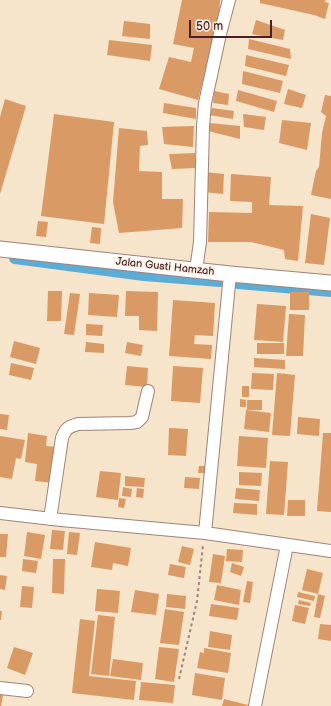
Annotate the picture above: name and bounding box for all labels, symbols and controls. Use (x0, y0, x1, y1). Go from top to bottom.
scale bar (191, 12, 274, 38)
text: 50 m (196, 19, 223, 34)
street label: Jalan Gusti Hamzah (115, 255, 215, 279)

